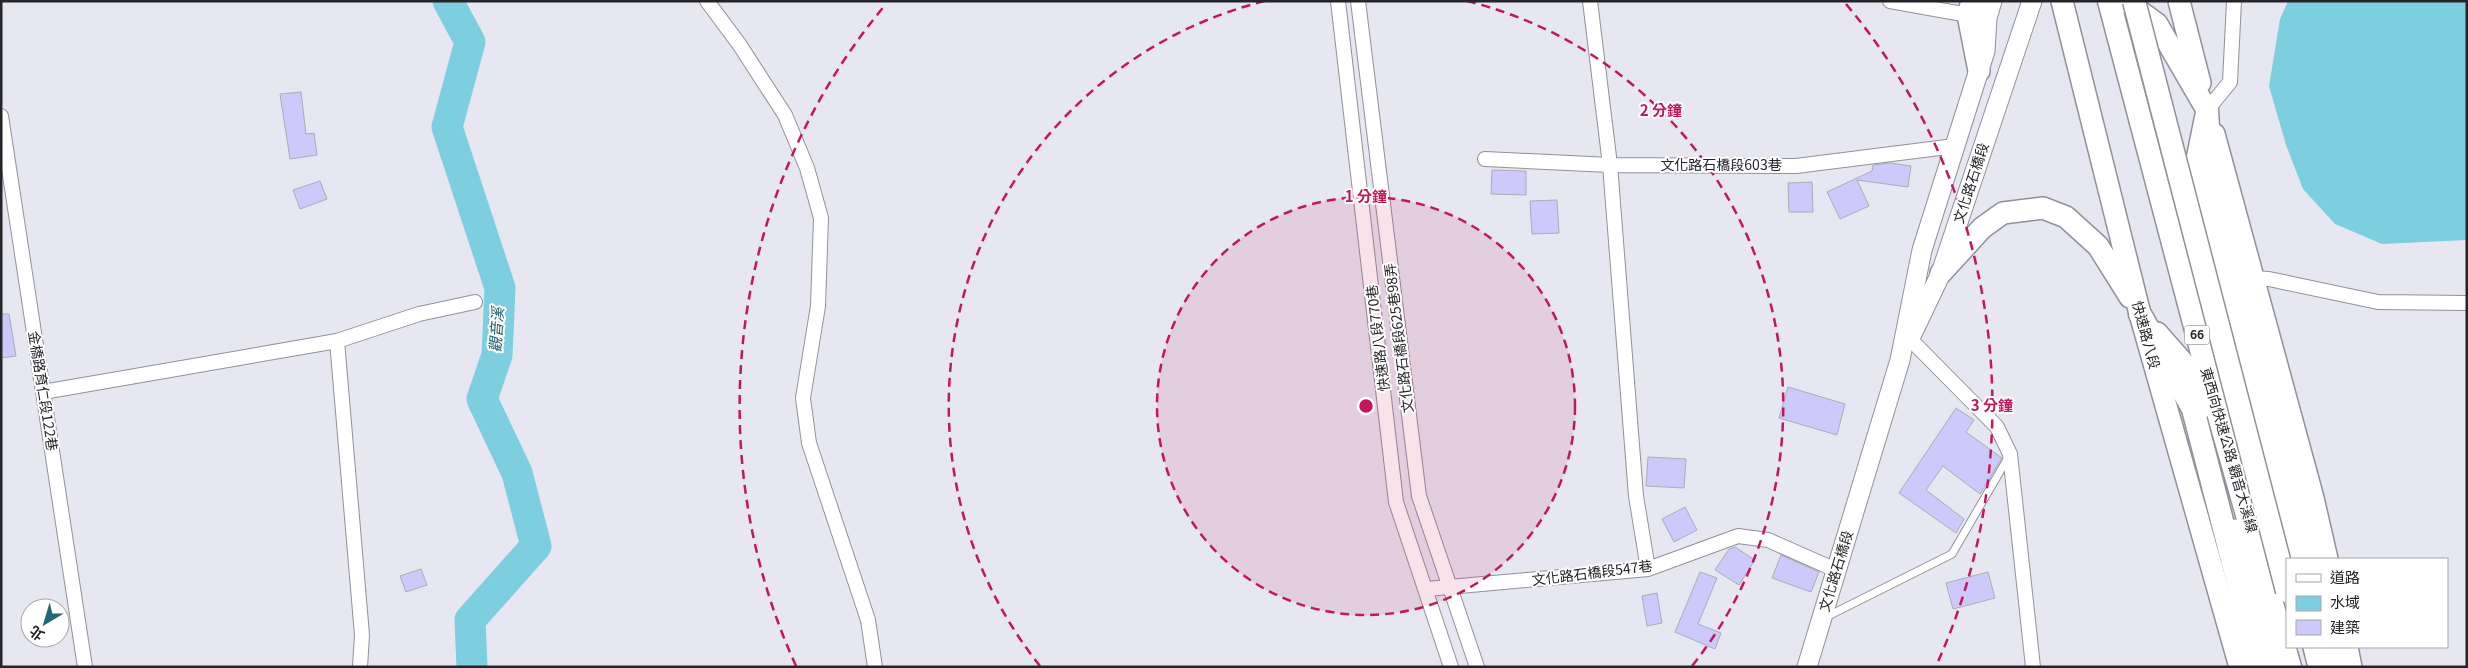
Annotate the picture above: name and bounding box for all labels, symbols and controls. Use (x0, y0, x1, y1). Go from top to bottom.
text: 2 分鐘 (1640, 99, 1682, 120)
street label: 文化路石橋段 (1948, 140, 1993, 226)
street label: 文化路石橋段603巷 (1660, 154, 1782, 174)
text: 1 分鐘 (1345, 185, 1387, 206)
street label: 文化路石橋段625巷98弄 (1379, 262, 1417, 414)
street label: 快速路八段770巷 (1361, 284, 1393, 393)
street label: 快速路八段 (2128, 298, 2166, 371)
water label: 觀音溪 (483, 305, 508, 353)
road number: 66 (2184, 326, 2210, 344)
street label: 金橋路育仁段122巷 (25, 329, 63, 452)
street label: 東西向快速公路 觀音大溪線 (2197, 365, 2263, 535)
text: 3 分鐘 (1971, 394, 2013, 415)
centre of rings (1357, 397, 1375, 415)
street label: 文化路石橋段 (1813, 528, 1857, 614)
street label: 文化路石橋段547巷 (1530, 555, 1653, 589)
legend (2286, 558, 2448, 648)
text: 道路 (2330, 566, 2360, 587)
text: 水域 (2330, 591, 2360, 612)
north arrow (20, 598, 70, 648)
text: 建築 (2330, 616, 2360, 637)
text: 北 (25, 622, 48, 646)

